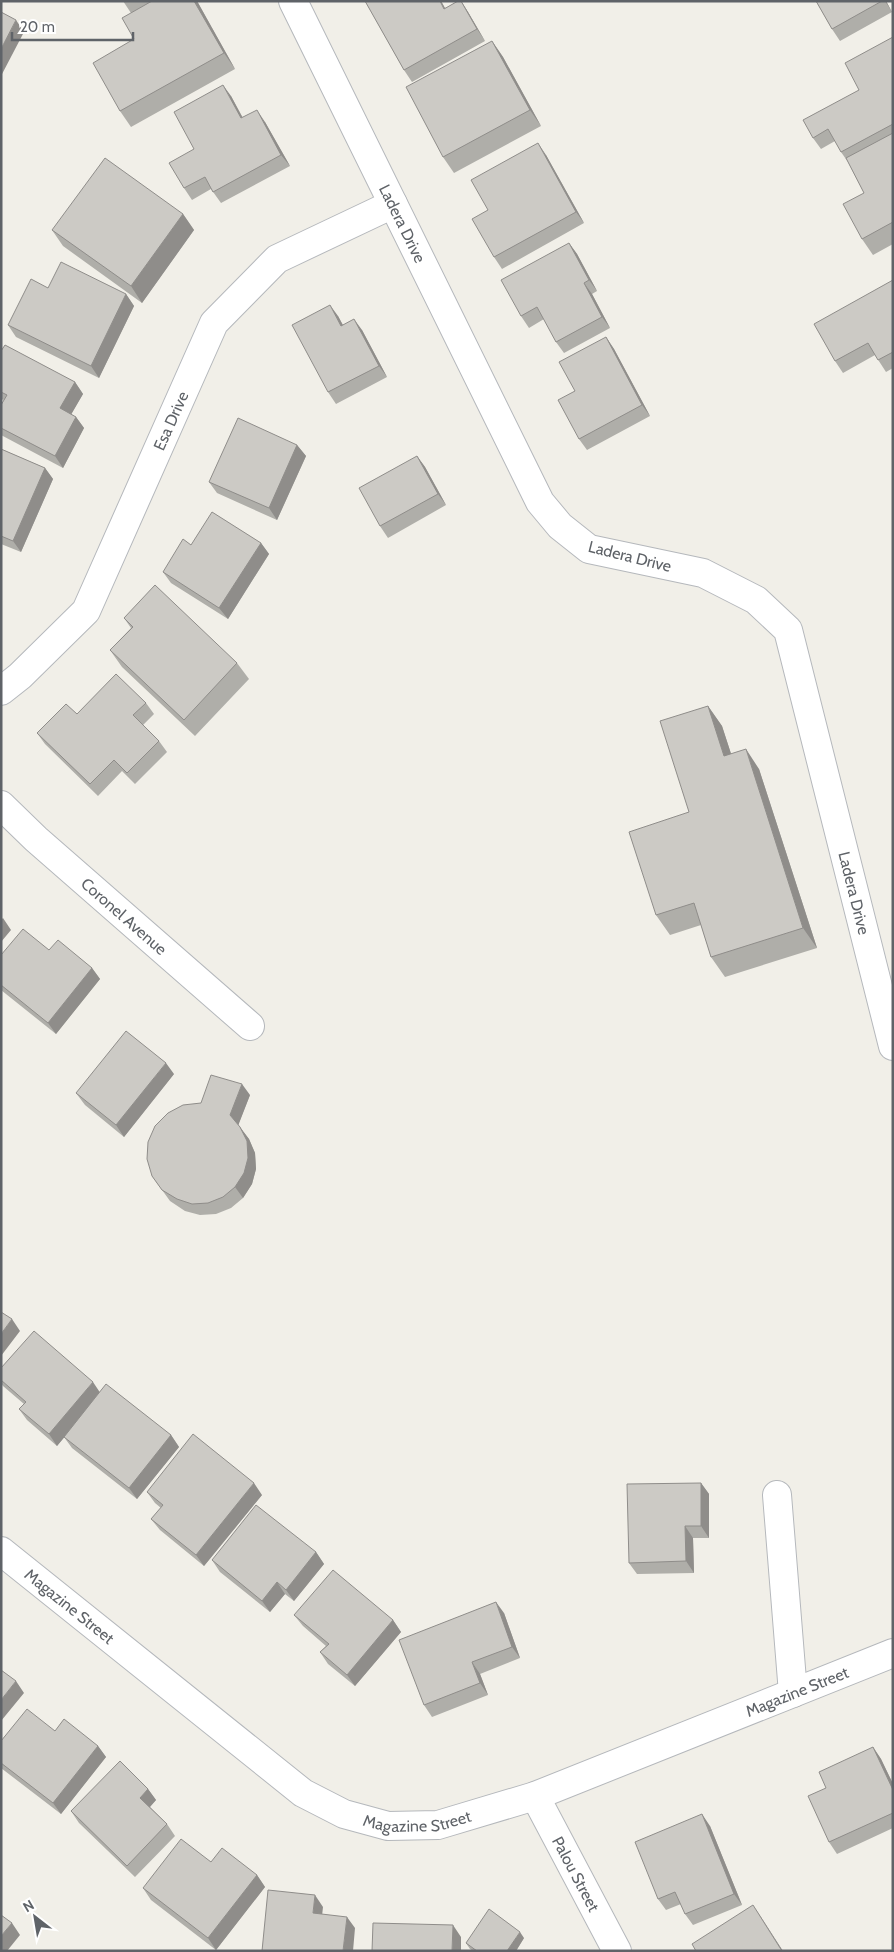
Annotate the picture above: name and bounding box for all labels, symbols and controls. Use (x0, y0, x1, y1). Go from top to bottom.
scale bar (12, 10, 134, 42)
text: 20 m (20, 18, 55, 36)
street label: Ladera Drive (375, 181, 430, 266)
street label: Esa Drive (150, 388, 192, 453)
street label: Ladera Drive (586, 537, 673, 576)
street label: Ladera Drive (834, 850, 874, 937)
street label: Coronel Avenue (77, 874, 171, 959)
street label: Magazine Street (21, 1565, 118, 1648)
street label: Magazine Street (743, 1663, 852, 1721)
street label: Magazine Street (361, 1806, 474, 1837)
street label: Palou Street (548, 1833, 604, 1915)
north arrow (10, 1892, 60, 1942)
text: N (19, 1896, 37, 1916)

